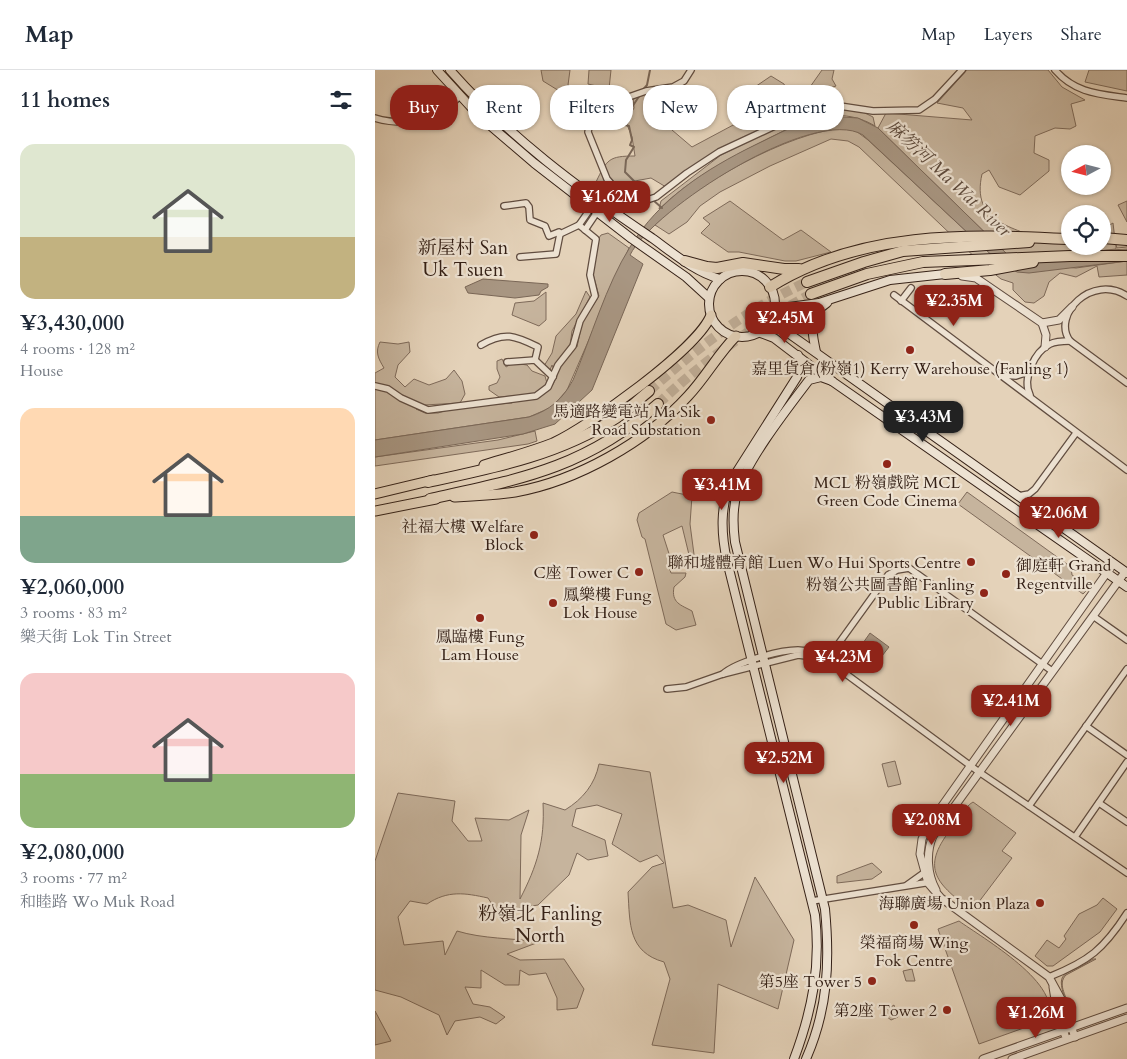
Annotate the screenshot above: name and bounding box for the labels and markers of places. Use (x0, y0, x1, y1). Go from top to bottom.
pin: ¥1.62M (569, 180, 651, 223)
pin: ¥2.35M (913, 284, 995, 327)
pin: ¥2.45M (744, 302, 826, 344)
marker: 嘉里貨倉(粉嶺1) Kerry Warehouse (Fanling 1) (904, 344, 916, 356)
place label: 嘉里貨倉(粉嶺1) Kerry Warehouse (Fanling 1) (751, 358, 1069, 380)
pin: ¥3.43M (882, 400, 964, 443)
place label: 馬適路變電站 Ma Sik Road Substation (553, 401, 701, 441)
marker: 馬適路變電站 Ma Sik Road Substation (705, 414, 717, 426)
marker: MCL 粉嶺戲院 MCL Green Code Cinema (881, 458, 893, 470)
pin: ¥3.41M (681, 468, 763, 511)
place label: MCL 粉嶺戲院 MCL Green Code Cinema (814, 472, 961, 512)
pin: ¥2.06M (1018, 496, 1100, 539)
place label: 社福大樓 Welfare Block (402, 516, 524, 556)
marker: 社福大樓 Welfare Block (528, 529, 540, 541)
place label: 聯和墟體育館 Luen Wo Hui Sports Centre (668, 552, 961, 574)
place label: 御庭軒 Grand Regentville (1016, 555, 1112, 595)
marker: 聯和墟體育館 Luen Wo Hui Sports Centre (965, 556, 977, 568)
place label: C座 Tower C (534, 562, 629, 584)
marker: C座 Tower C (633, 566, 645, 578)
marker: 御庭軒 Grand Regentville (1000, 568, 1012, 580)
place label: 粉嶺公共圖書館 Fanling Public Library (806, 574, 975, 614)
place label: 鳳樂樓 Fung Lok House (563, 584, 651, 624)
marker: 粉嶺公共圖書館 Fanling Public Library (978, 587, 990, 599)
marker: 鳳樂樓 Fung Lok House (547, 597, 559, 609)
marker: 鳳臨樓 Fung Lam House (474, 612, 486, 624)
place label: 鳳臨樓 Fung Lam House (436, 626, 524, 666)
pin: ¥4.23M (802, 640, 884, 683)
pin: ¥2.41M (970, 684, 1052, 727)
pin: ¥2.52M (743, 742, 825, 784)
pin: ¥2.08M (891, 804, 973, 846)
place label: 海聯廣場 Union Plaza (878, 893, 1030, 915)
marker: 海聯廣場 Union Plaza (1034, 897, 1046, 909)
marker: 榮福商場 Wing Fok Centre (908, 919, 920, 931)
place label: 榮福商場 Wing Fok Centre (860, 932, 968, 972)
place label: 第5座 Tower 5 (759, 971, 862, 993)
marker: 第5座 Tower 5 (866, 975, 878, 987)
pin: ¥1.26M (995, 996, 1077, 1039)
place label: 第2座 Tower 2 (834, 1000, 937, 1022)
marker: 第2座 Tower 2 (941, 1004, 953, 1016)

